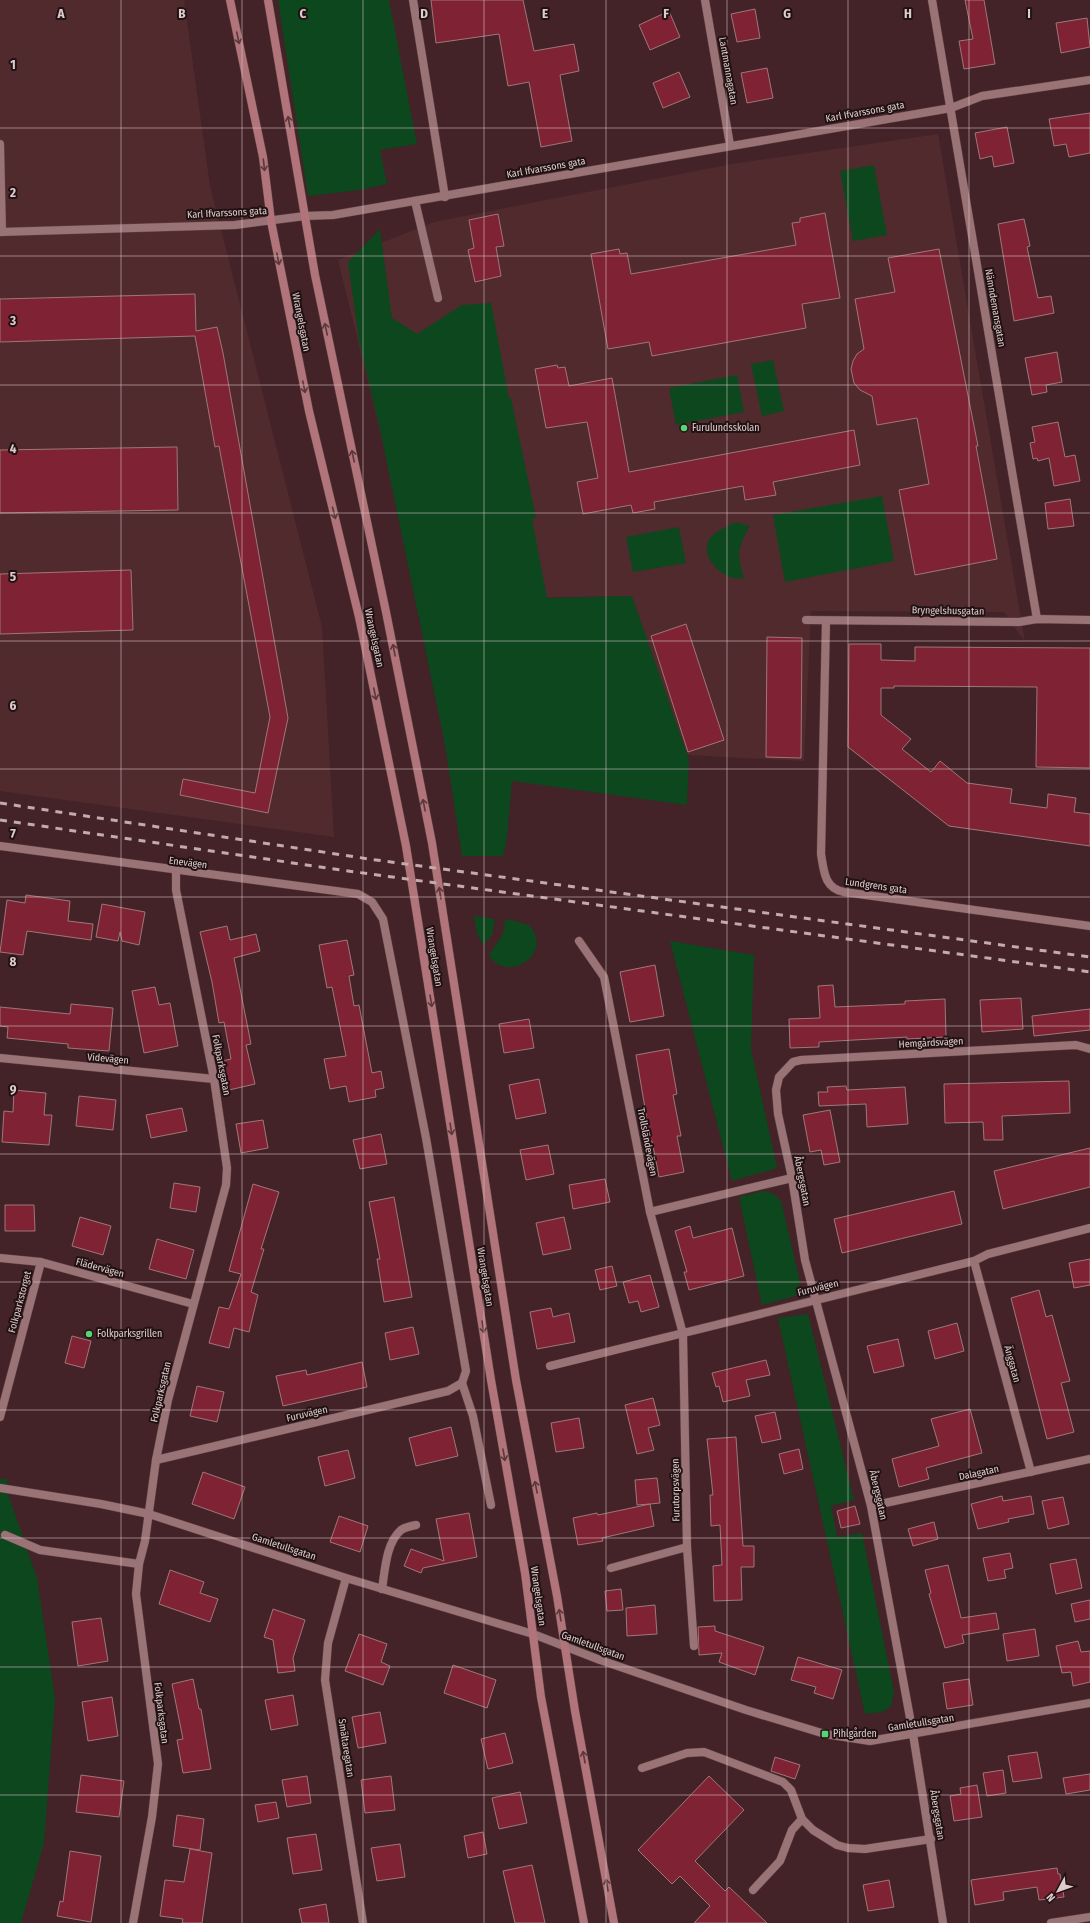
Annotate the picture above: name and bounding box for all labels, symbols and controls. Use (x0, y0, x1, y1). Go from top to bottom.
text: A (56, 6, 65, 21)
text: B (178, 6, 186, 21)
text: C (300, 6, 307, 21)
text: D (420, 6, 428, 21)
text: E (542, 6, 548, 21)
text: F (663, 6, 669, 21)
text: G (783, 6, 791, 21)
text: H (904, 6, 912, 21)
text: I (1027, 6, 1031, 21)
one-way arrow (235, 31, 243, 44)
street label: Lantmannagatan (716, 36, 740, 106)
text: 1 (10, 57, 16, 72)
street label: Karl Ifvarssons gata (825, 99, 905, 125)
one-way arrow (285, 116, 293, 129)
street label: Karl Ifvarssons gata (506, 155, 586, 181)
one-way arrow (261, 158, 268, 171)
text: 2 (9, 185, 16, 200)
street label: Karl Ifvarssons gata (187, 205, 267, 221)
one-way arrow (275, 252, 283, 265)
street label: Nämndemansgatan (982, 268, 1008, 348)
street label: Wrangelsgatan (289, 291, 313, 353)
text: 3 (9, 313, 16, 328)
one-way arrow (322, 322, 330, 335)
one-way arrow (300, 380, 308, 393)
place label: Furulundsskolan (692, 422, 760, 434)
marker: Furulundsskolan (679, 423, 689, 433)
text: 4 (10, 441, 17, 456)
one-way arrow (348, 450, 356, 463)
one-way arrow (331, 506, 338, 519)
text: 5 (10, 569, 16, 584)
street label: Bryngelshusgatan (912, 604, 984, 618)
street label: Wrangelsgatan (362, 607, 386, 669)
one-way arrow (389, 644, 397, 657)
one-way arrow (372, 687, 380, 700)
text: 6 (10, 698, 17, 713)
one-way arrow (420, 799, 428, 812)
text: 7 (10, 826, 16, 841)
street label: Enevägen (168, 855, 208, 871)
street label: Lundgrens gata (844, 876, 908, 896)
one-way arrow (436, 887, 444, 900)
street label: Wrangelsgatan (423, 926, 445, 988)
text: 8 (10, 954, 17, 969)
one-way arrow (427, 994, 435, 1007)
street label: Folkparksgatan (209, 1033, 233, 1097)
street label: Hemgårdsvägen (898, 1034, 964, 1051)
street label: Videvägen (87, 1051, 129, 1067)
text: 9 (10, 1082, 17, 1097)
street label: Trollsländevägen (635, 1107, 659, 1177)
one-way arrow (447, 1122, 455, 1135)
street label: Åbergsgatan (791, 1155, 815, 1207)
street label: Wrangelsgatan (474, 1246, 496, 1308)
street label: Flädervägen (75, 1256, 125, 1280)
street label: Folkparkstorget (6, 1269, 34, 1334)
street label: Furuvägen (796, 1277, 840, 1299)
one-way arrow (479, 1320, 487, 1333)
place label: Folkparksgrillen (97, 1328, 162, 1340)
marker: Folkparksgrillen (84, 1329, 94, 1339)
street label: Änggatan (1001, 1344, 1024, 1384)
street label: Folkparksgatan (148, 1361, 174, 1423)
street label: Furuvägen (285, 1403, 329, 1425)
one-way arrow (500, 1448, 508, 1461)
street label: Furutorpsvägen (669, 1458, 683, 1522)
street label: Dalagatan (958, 1463, 1000, 1483)
street label: Åbergsgatan (866, 1469, 891, 1521)
one-way arrow (532, 1481, 540, 1494)
street label: Gamletullsgatan (250, 1531, 318, 1563)
street label: Wrangelsgatan (528, 1565, 548, 1627)
one-way arrow (556, 1609, 564, 1622)
street label: Gamletullsgatan (560, 1629, 626, 1663)
street label: Folkparksgatan (151, 1682, 171, 1744)
street label: Gamletullsgatan (887, 1712, 955, 1734)
street label: Smältaregatan (335, 1718, 357, 1778)
place label: Pihlgården (833, 1727, 877, 1740)
marker: Pihlgården (820, 1729, 830, 1739)
one-way arrow (579, 1751, 587, 1764)
street label: Åbergsgatan (927, 1789, 949, 1841)
north arrow (1038, 1871, 1078, 1911)
one-way arrow (603, 1879, 611, 1892)
text: N (1044, 1890, 1058, 1904)

